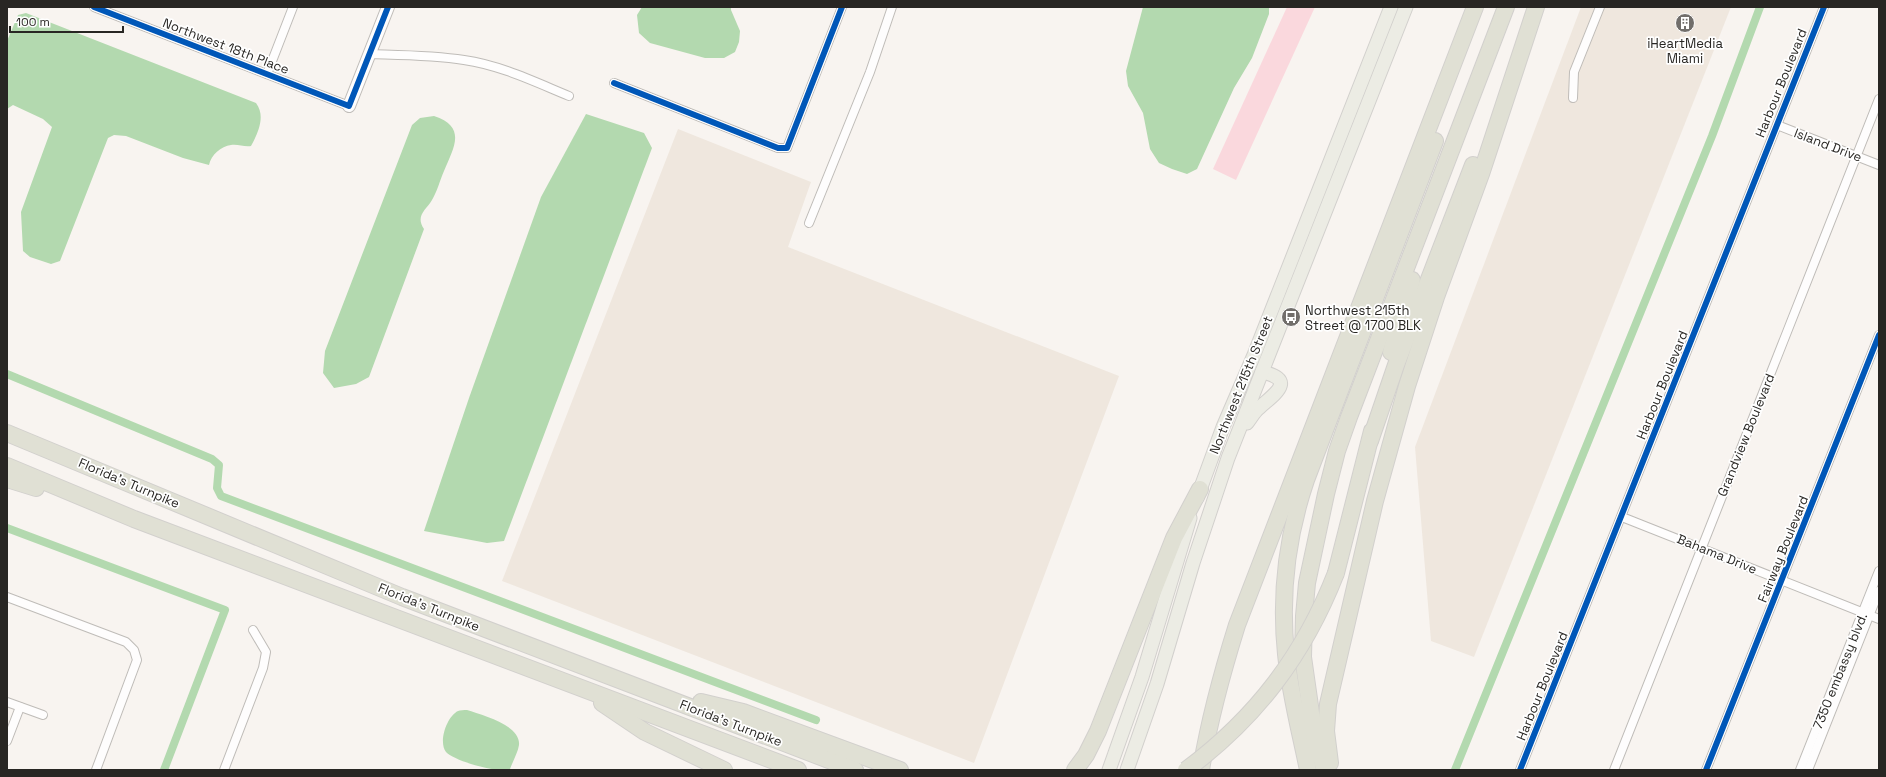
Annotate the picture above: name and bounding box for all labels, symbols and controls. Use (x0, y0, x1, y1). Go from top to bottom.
scale bar (10, 8, 123, 34)
building icon: iHeartMedia Miami (1674, 12, 1696, 34)
text: 100 m (16, 14, 50, 30)
street label: Northwest 18th Place (160, 14, 292, 78)
street label: Harbour Boulevard (1751, 26, 1811, 140)
place label: iHeartMedia Miami (1647, 35, 1723, 67)
street label: Island Drive (1792, 124, 1864, 166)
place label: Northwest 215th Street @ 1700 BLK (1305, 302, 1421, 334)
bus stop icon: Northwest 215th Street @ 1700 BLK (1280, 306, 1302, 328)
street label: Northwest 215th Street (1205, 313, 1277, 457)
street label: Harbour Boulevard (1632, 328, 1692, 442)
street label: Grandview Boulevard (1714, 371, 1778, 499)
street label: Florida's Turnpike (76, 454, 182, 512)
street label: Fairway Boulevard (1754, 493, 1812, 605)
street label: Bahama Drive (1675, 530, 1759, 578)
street label: Florida's Turnpike (376, 579, 482, 635)
street label: 7350 embassy blvd. (1809, 610, 1871, 732)
street label: Harbour Boulevard (1512, 629, 1572, 743)
street label: Florida's Turnpike (677, 696, 785, 750)

